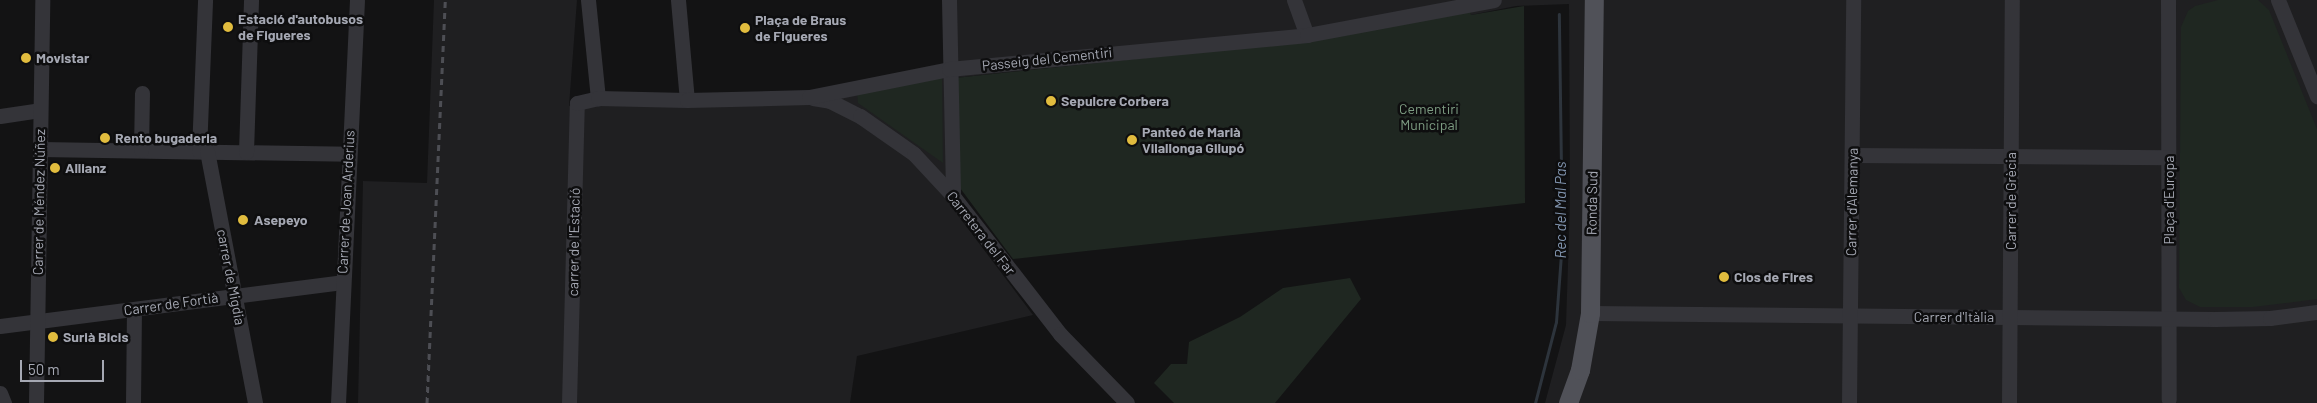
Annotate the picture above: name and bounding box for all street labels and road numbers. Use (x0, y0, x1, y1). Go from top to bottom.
street label: Passeig del Cementiri (981, 44, 1113, 74)
street label: Carrer de Méndez Núñez (29, 129, 49, 275)
street label: Carrer de Joan Arderius (334, 130, 358, 274)
street label: Carrer d'Alemanya (1843, 148, 1861, 256)
street label: Carrer de Grècia (2003, 152, 2019, 250)
street label: Plaça d'Europa (2161, 156, 2177, 244)
street label: Ronda Sud (1583, 171, 1601, 235)
street label: carrer de l'Estació (565, 188, 583, 296)
street label: Carretera del Far (943, 188, 1019, 278)
street label: carrer de Migdia (213, 228, 249, 326)
street label: Carrer de Fortià (123, 289, 219, 319)
street label: Carrer d'Itàlia (1914, 309, 1994, 325)

